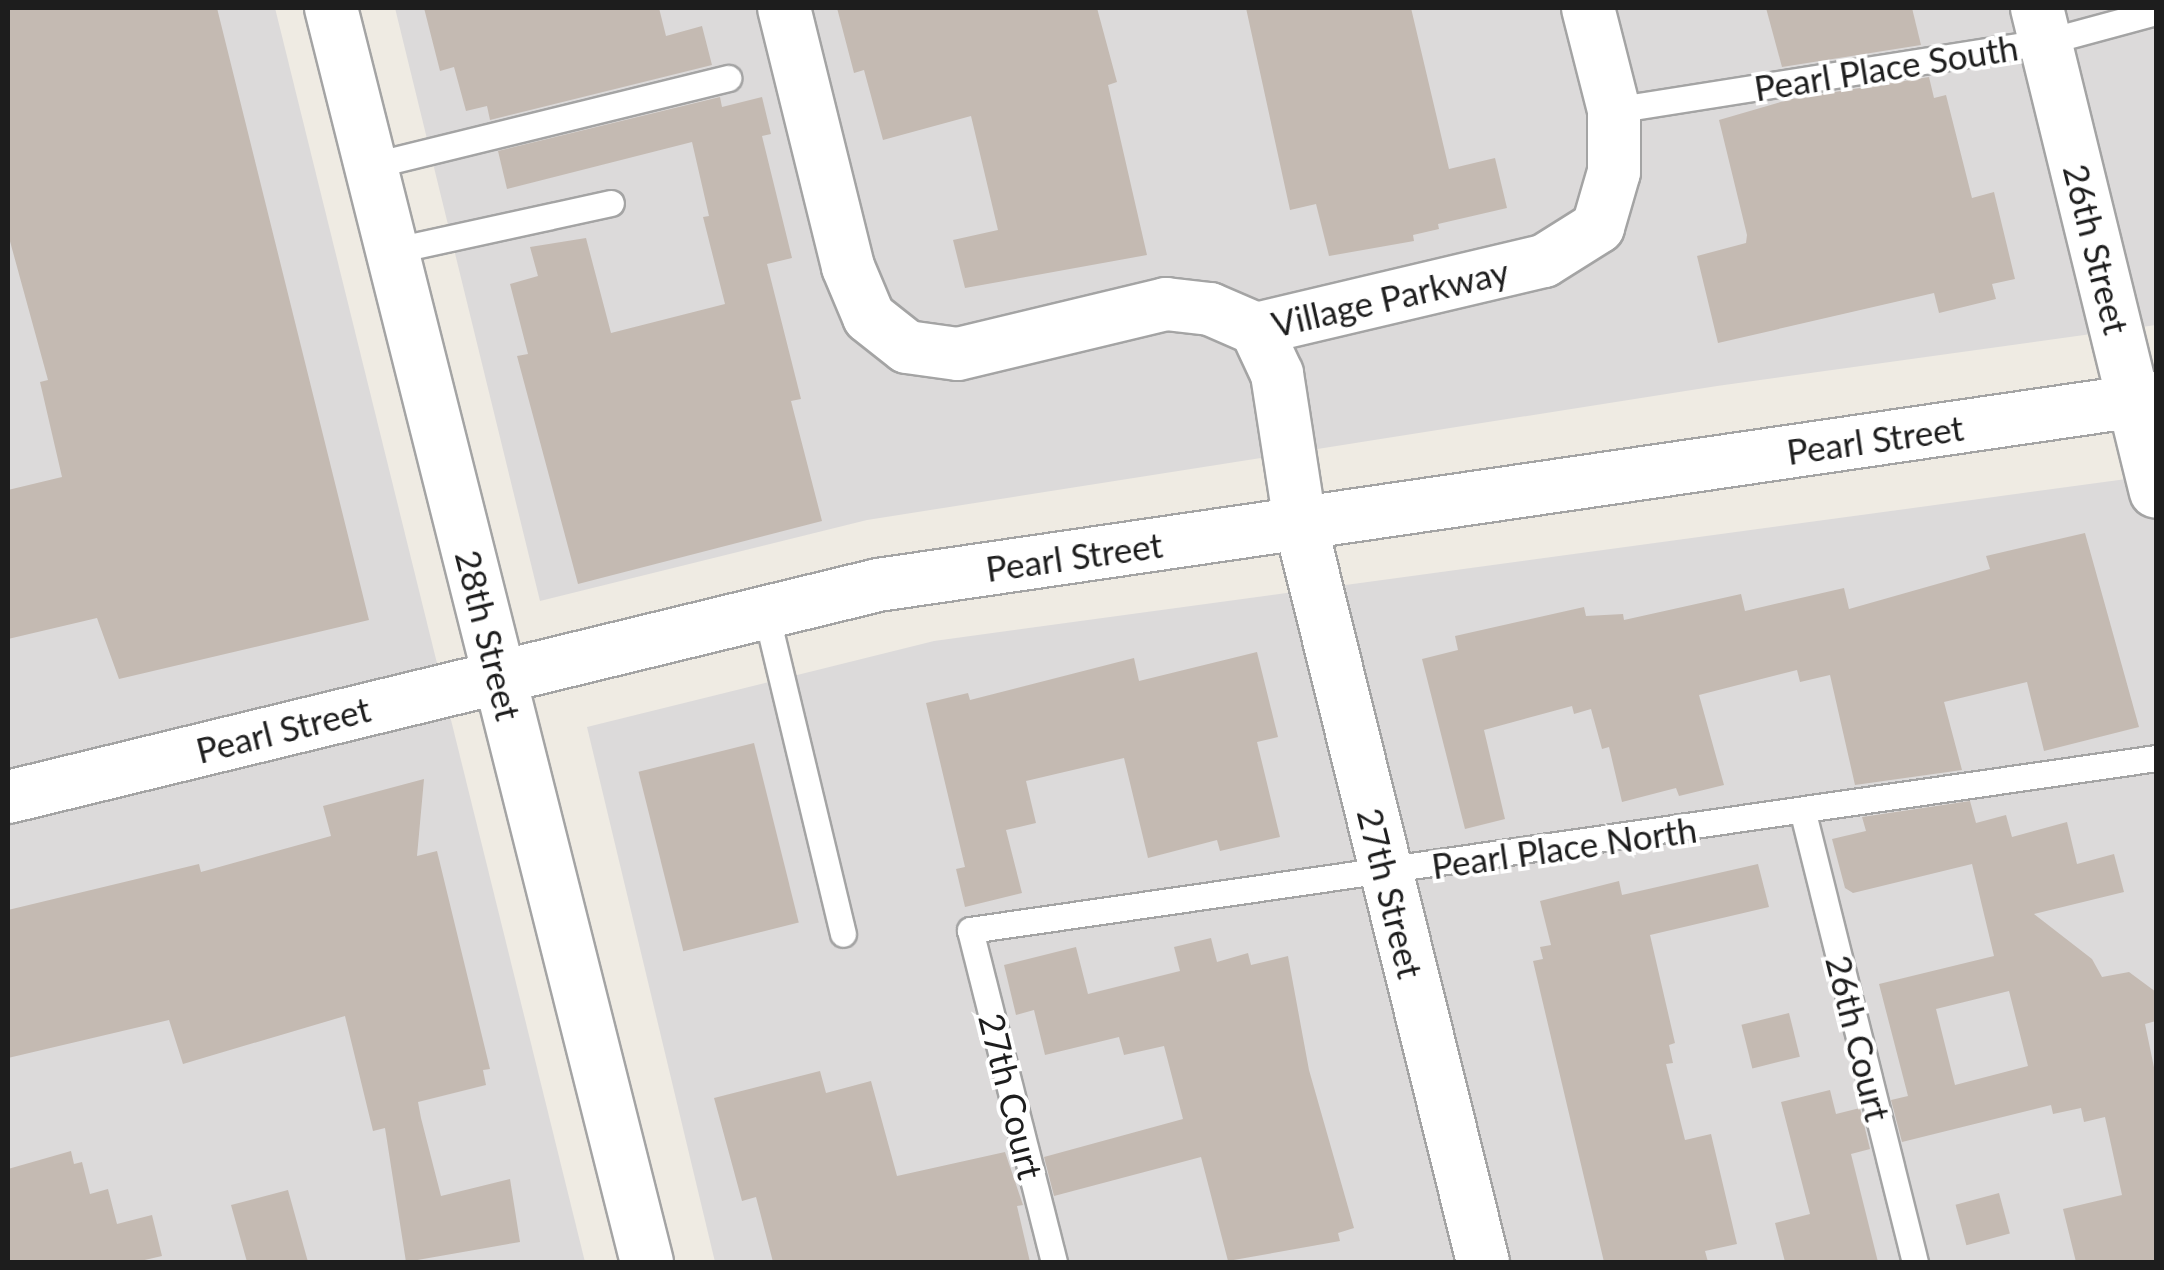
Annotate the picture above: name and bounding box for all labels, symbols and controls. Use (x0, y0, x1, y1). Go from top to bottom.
street label: Pearl Place South (1751, 25, 2021, 109)
street label: 26th Street (2056, 160, 2138, 338)
street label: Village Parkway (1267, 249, 1513, 345)
street label: Pearl Street (1784, 406, 1966, 472)
street label: Pearl Street (983, 523, 1165, 589)
street label: 28th Street (448, 546, 530, 724)
street label: Pearl Street (192, 687, 374, 771)
street label: 27th Street (1350, 804, 1432, 982)
street label: Pearl Place North (1429, 808, 1699, 886)
street label: 26th Court (1818, 951, 1900, 1125)
street label: 27th Court (971, 1009, 1053, 1183)

